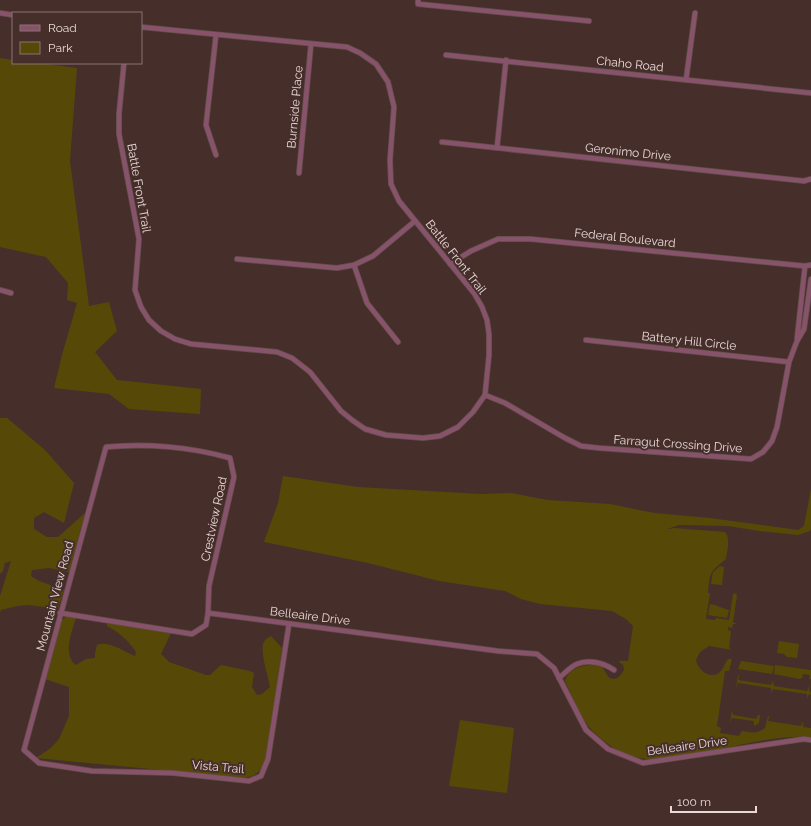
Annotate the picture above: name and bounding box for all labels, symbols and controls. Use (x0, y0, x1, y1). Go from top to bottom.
legend (12, 12, 142, 64)
text: Road (48, 21, 77, 35)
text: Park (48, 41, 73, 55)
street label: Chaho Road (596, 53, 664, 75)
street label: Burnside Place (284, 65, 306, 149)
street label: Geronimo Drive (584, 141, 672, 163)
street label: Battle Front Trail (124, 142, 154, 234)
street label: Battle Front Trail (423, 217, 490, 297)
street label: Federal Boulevard (574, 226, 676, 250)
street label: Battery Hill Circle (641, 329, 737, 353)
street label: Farragut Crossing Drive (613, 433, 743, 455)
street label: Crestview Road (198, 475, 230, 563)
street label: Mountain View Road (34, 539, 76, 653)
street label: Belleaire Drive (269, 604, 351, 628)
street label: Belleaire Drive (646, 733, 728, 759)
street label: Vista Trail (191, 758, 246, 776)
scale bar (671, 788, 756, 814)
text: 100 m (677, 795, 711, 809)

